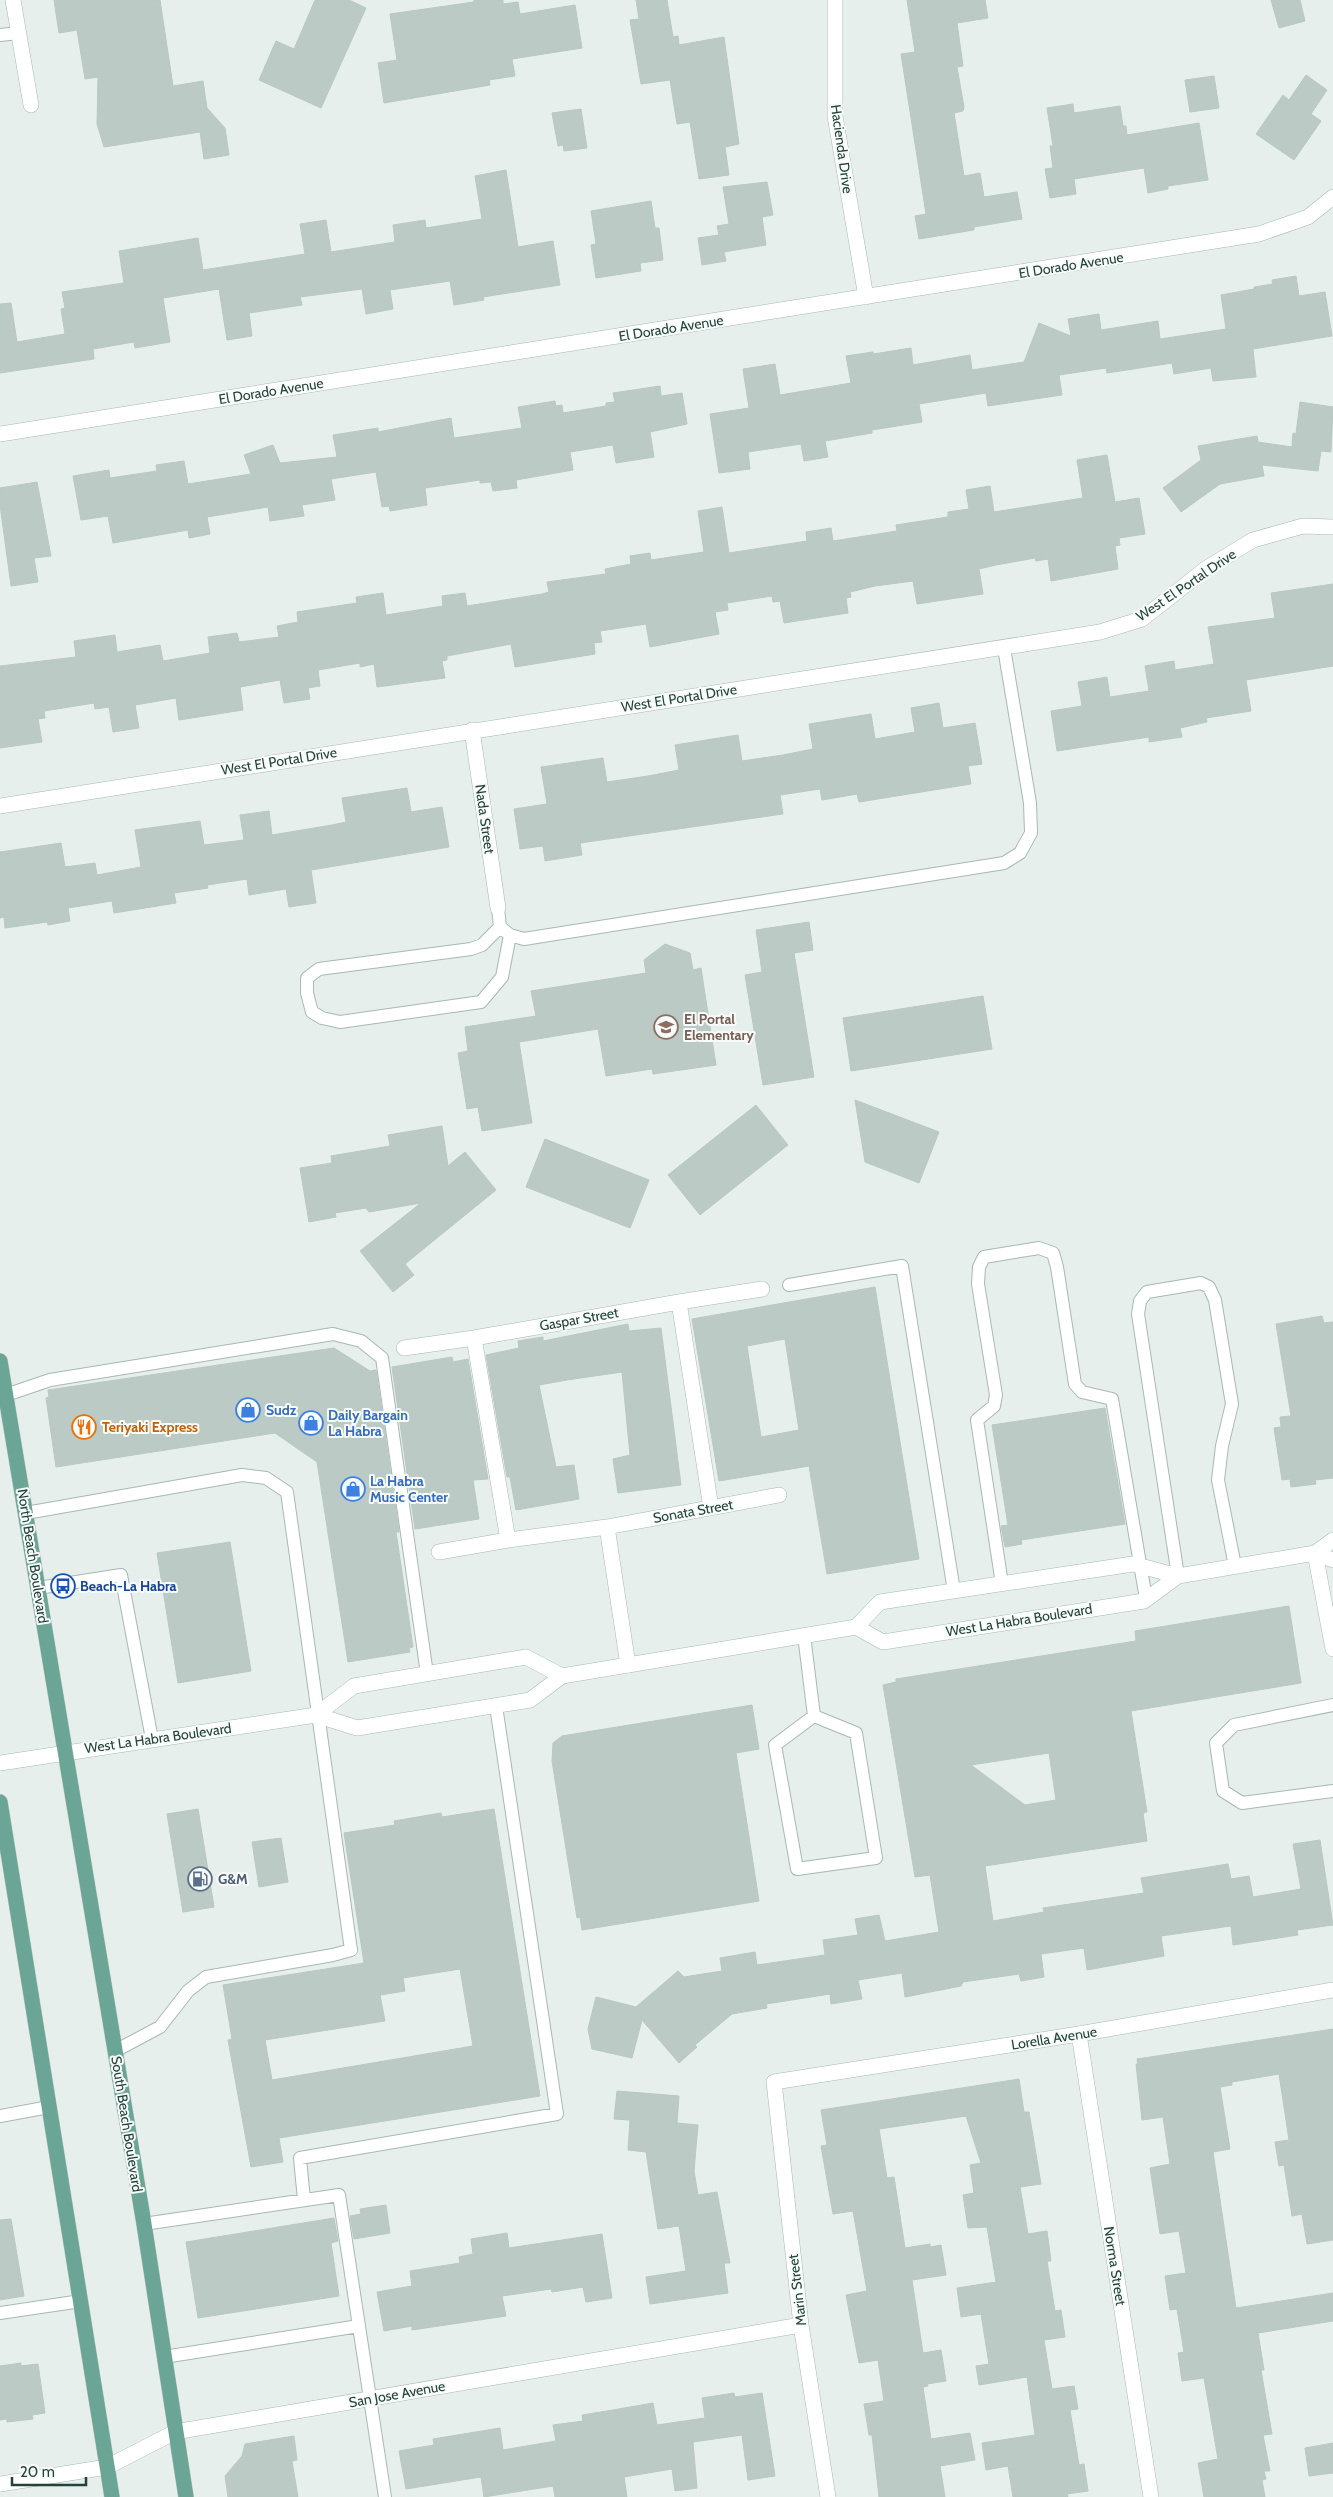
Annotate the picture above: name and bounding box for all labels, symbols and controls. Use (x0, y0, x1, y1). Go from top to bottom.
street label: Hacienda Drive (827, 103, 857, 195)
street label: El Dorado Avenue (1017, 248, 1125, 282)
street label: El Dorado Avenue (617, 311, 725, 345)
street label: El Dorado Avenue (217, 374, 325, 408)
street label: West El Portal Drive (1132, 545, 1240, 625)
street label: West El Portal Drive (620, 680, 738, 716)
street label: West El Portal Drive (220, 743, 338, 779)
street label: Nada Street (471, 783, 499, 855)
place label: El Portal Elementary (684, 1010, 754, 1044)
school or university icon: El Portal Elementary (653, 1014, 679, 1040)
street label: Gaspar Street (538, 1303, 620, 1335)
shop icon: Sudz (235, 1397, 261, 1423)
place label: Sudz (266, 1401, 297, 1419)
place label: Daily Bargain La Habra (328, 1406, 408, 1440)
shop icon: Daily Bargain La Habra (298, 1410, 324, 1436)
restaurant icon: Teriyaki Express (71, 1414, 97, 1440)
place label: Teriyaki Express (102, 1418, 198, 1436)
place label: La Habra Music Center (370, 1472, 448, 1506)
shop icon: La Habra Music Center (340, 1476, 366, 1502)
street label: North Beach Boulevard (13, 1487, 53, 1625)
street label: Sonata Street (652, 1495, 735, 1527)
bus stop icon: Beach-La Habra (50, 1573, 76, 1599)
place label: Beach-La Habra (80, 1577, 177, 1595)
street label: West La Habra Boulevard (944, 1600, 1094, 1640)
street label: West La Habra Boulevard (83, 1719, 233, 1757)
fuel station icon: G&M (187, 1866, 213, 1892)
place label: G&M (218, 1870, 248, 1888)
street label: Lorella Avenue (1010, 2022, 1098, 2054)
street label: South Beach Boulevard (107, 2055, 147, 2193)
street label: Norma Street (1100, 2225, 1130, 2307)
street label: Marin Street (784, 2253, 810, 2327)
street label: San Jose Avenue (347, 2377, 447, 2411)
scale bar (12, 2454, 86, 2486)
text: 20 m (20, 2463, 55, 2481)

